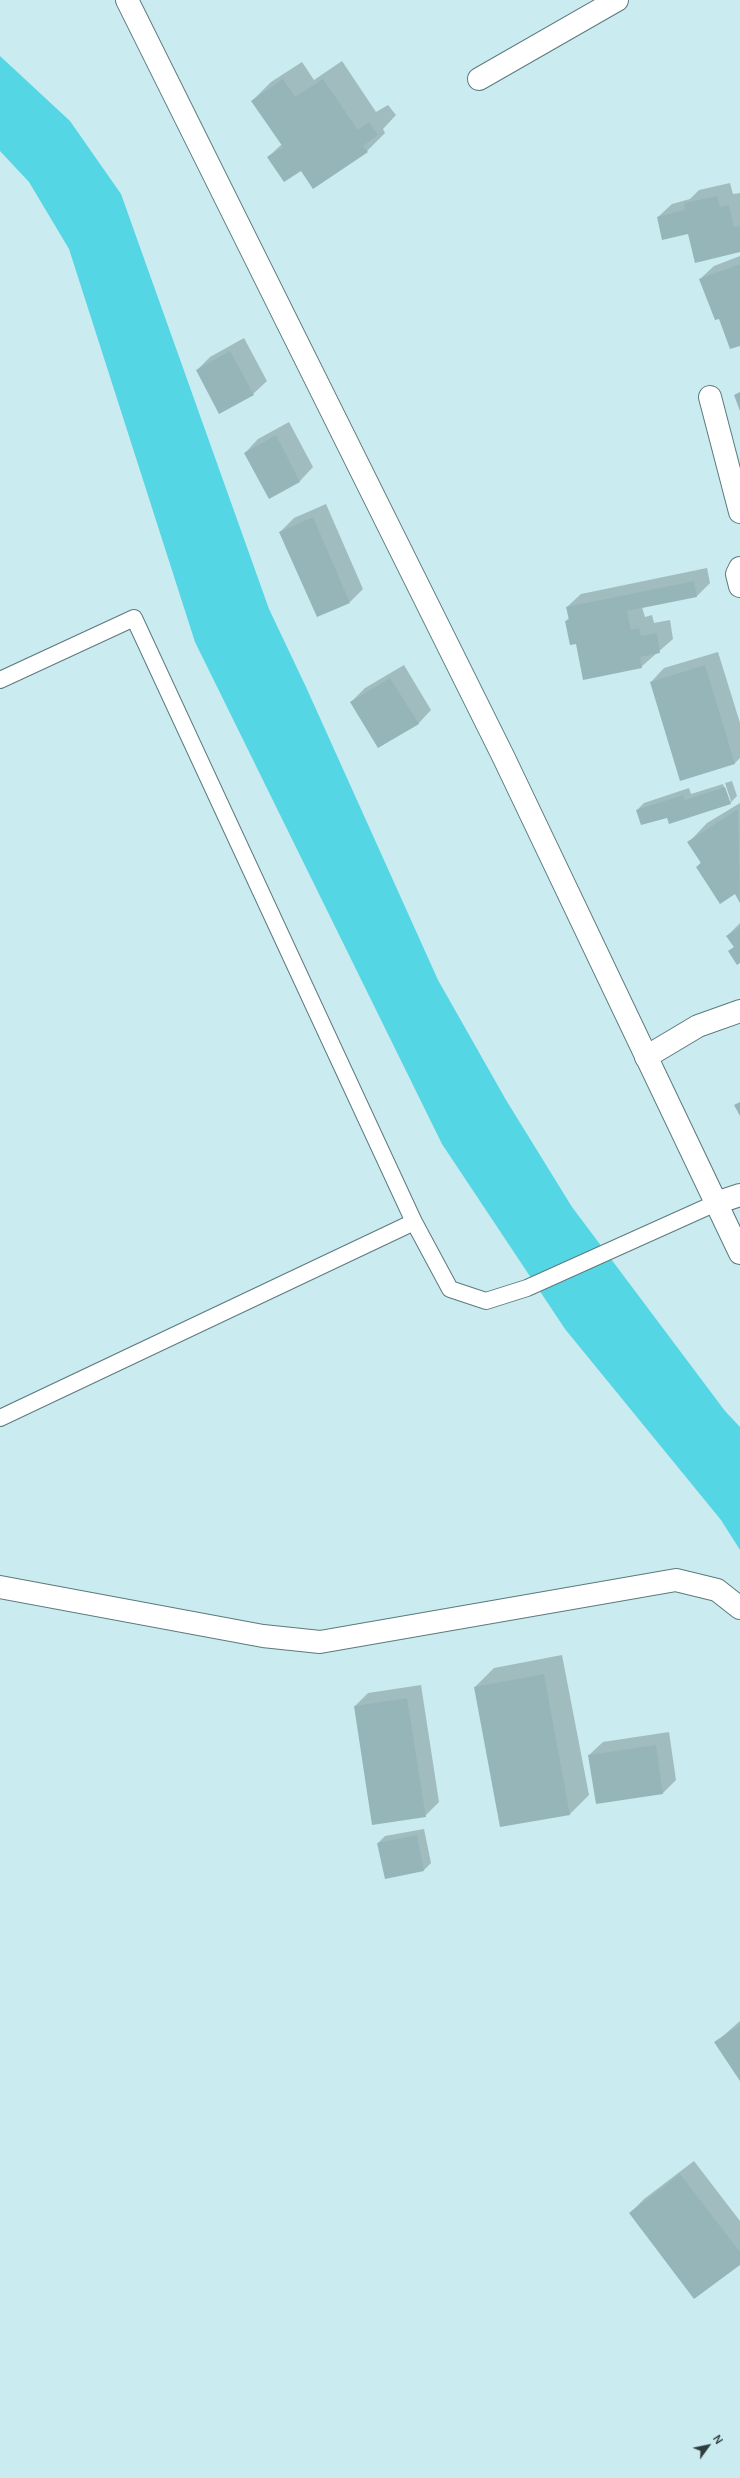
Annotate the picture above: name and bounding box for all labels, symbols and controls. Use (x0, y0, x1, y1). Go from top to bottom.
north arrow (688, 2426, 728, 2466)
text: N (710, 2432, 727, 2447)

